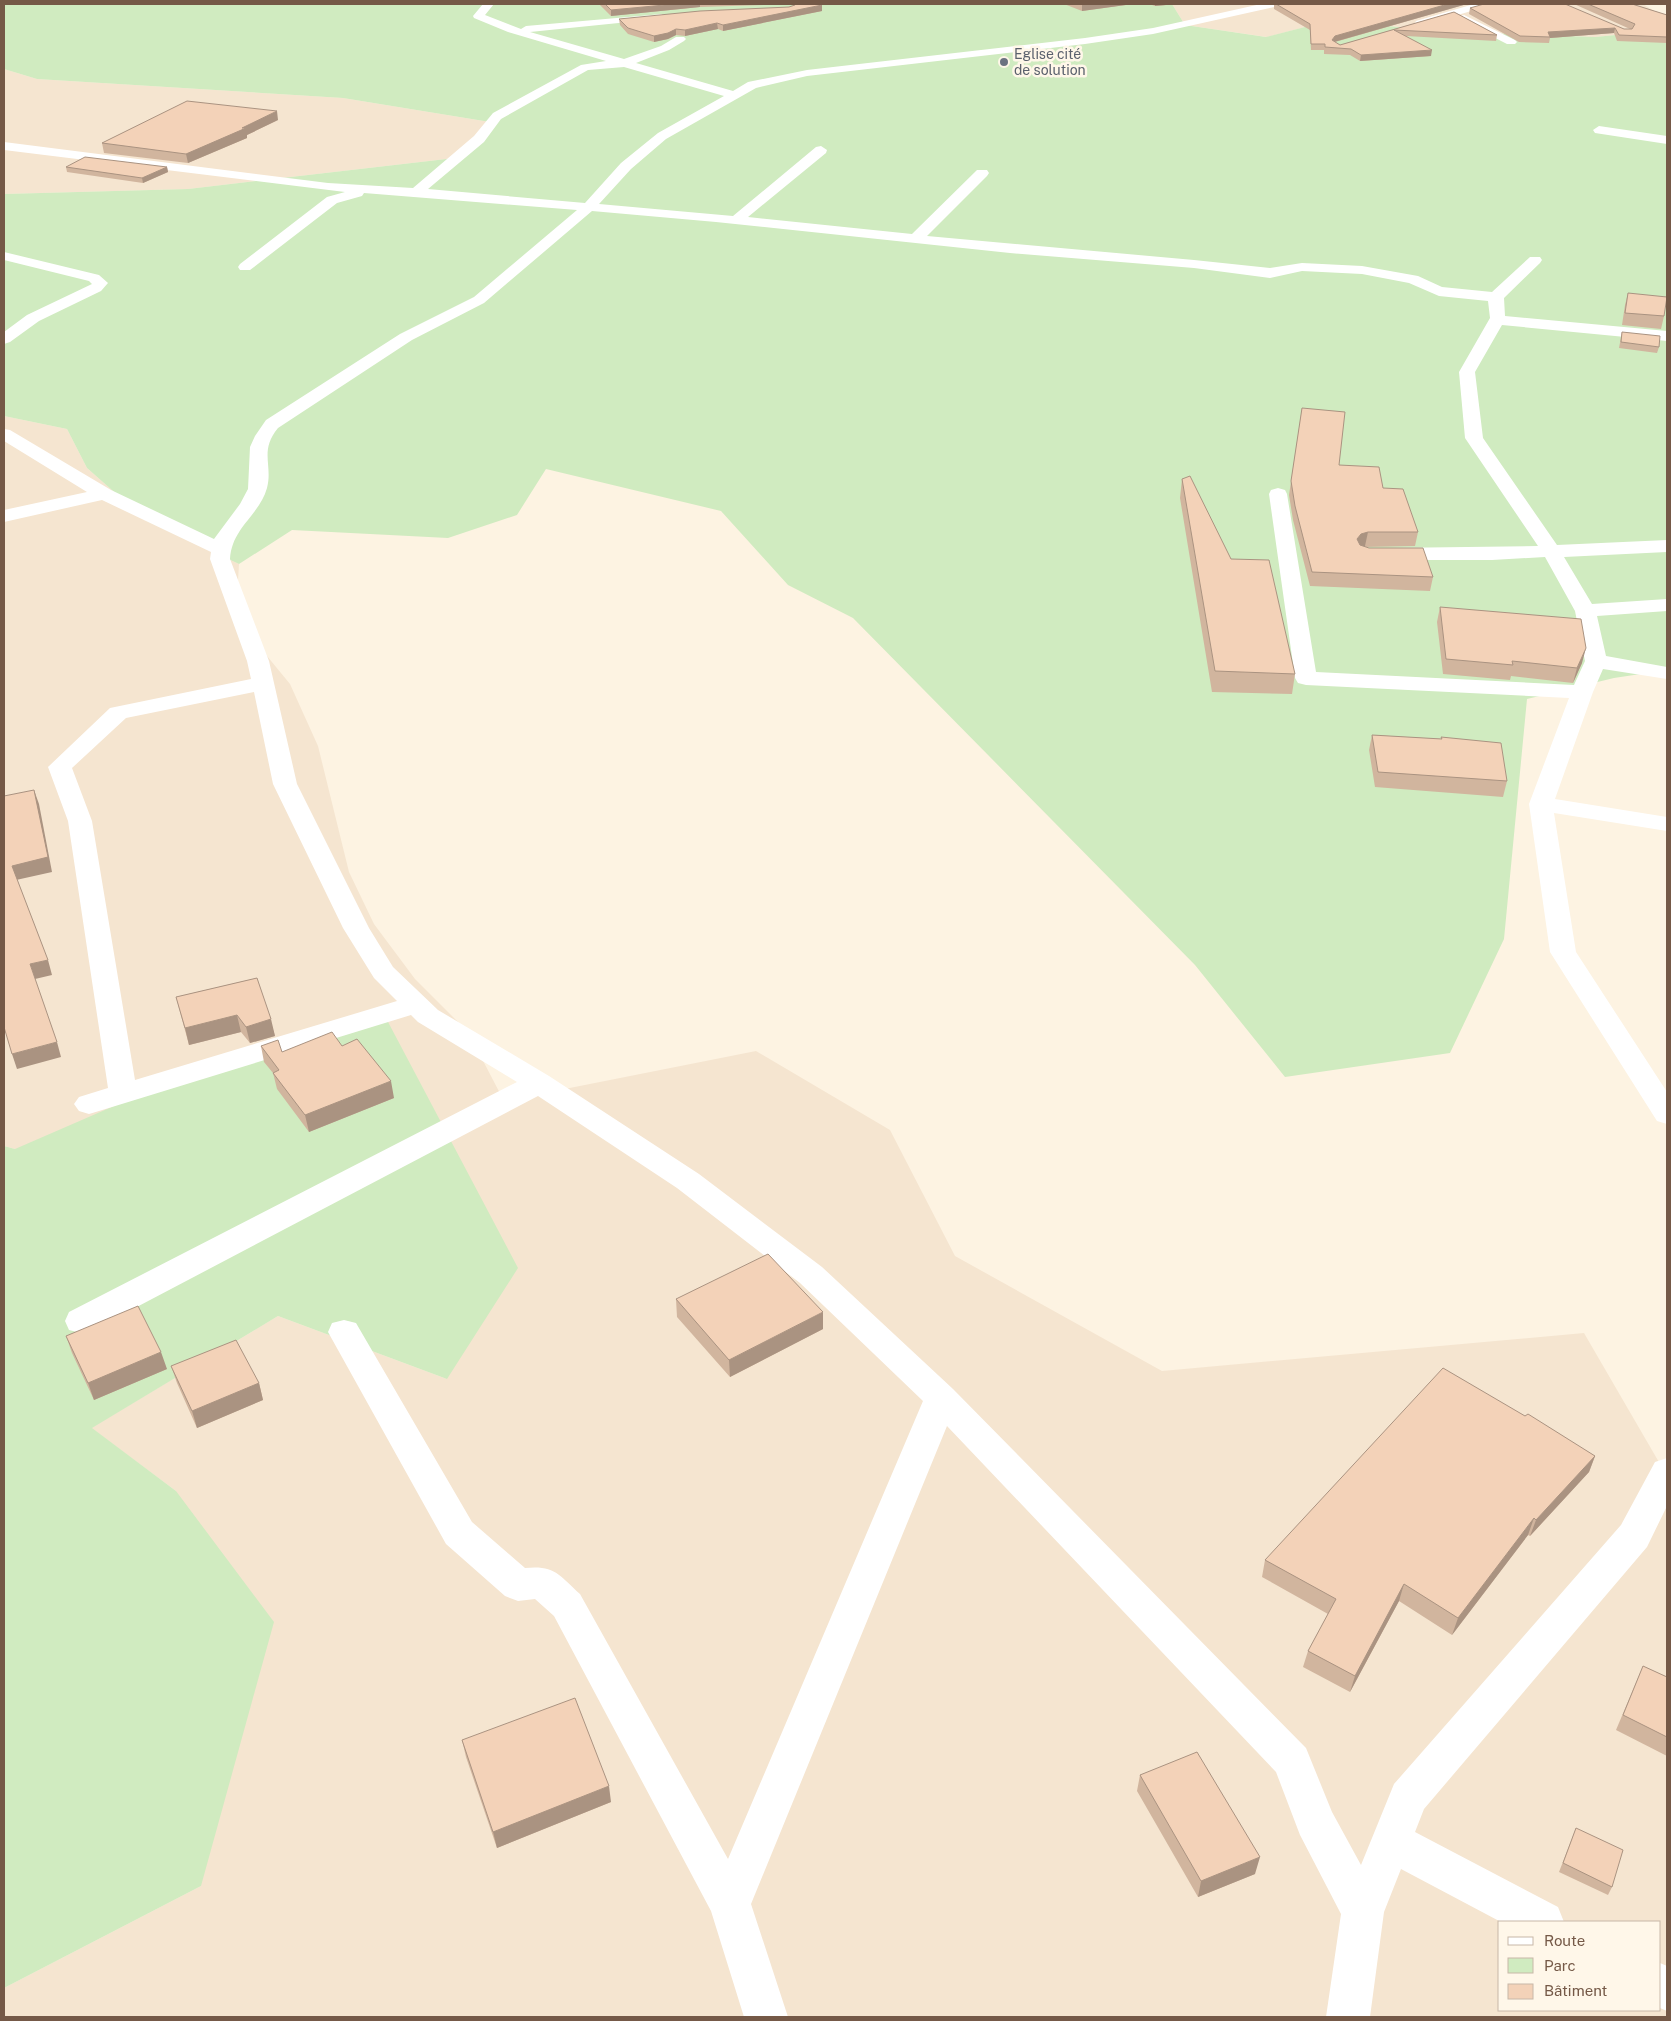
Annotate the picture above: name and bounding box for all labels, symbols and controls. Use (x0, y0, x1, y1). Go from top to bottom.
place label: Eglise cité de solution (1014, 46, 1086, 78)
marker: Eglise cité de solution (998, 56, 1010, 68)
legend (1498, 1921, 1661, 2011)
text: Route (1544, 1932, 1585, 1949)
text: Parc (1544, 1957, 1576, 1974)
text: Bâtiment (1544, 1982, 1607, 1999)

